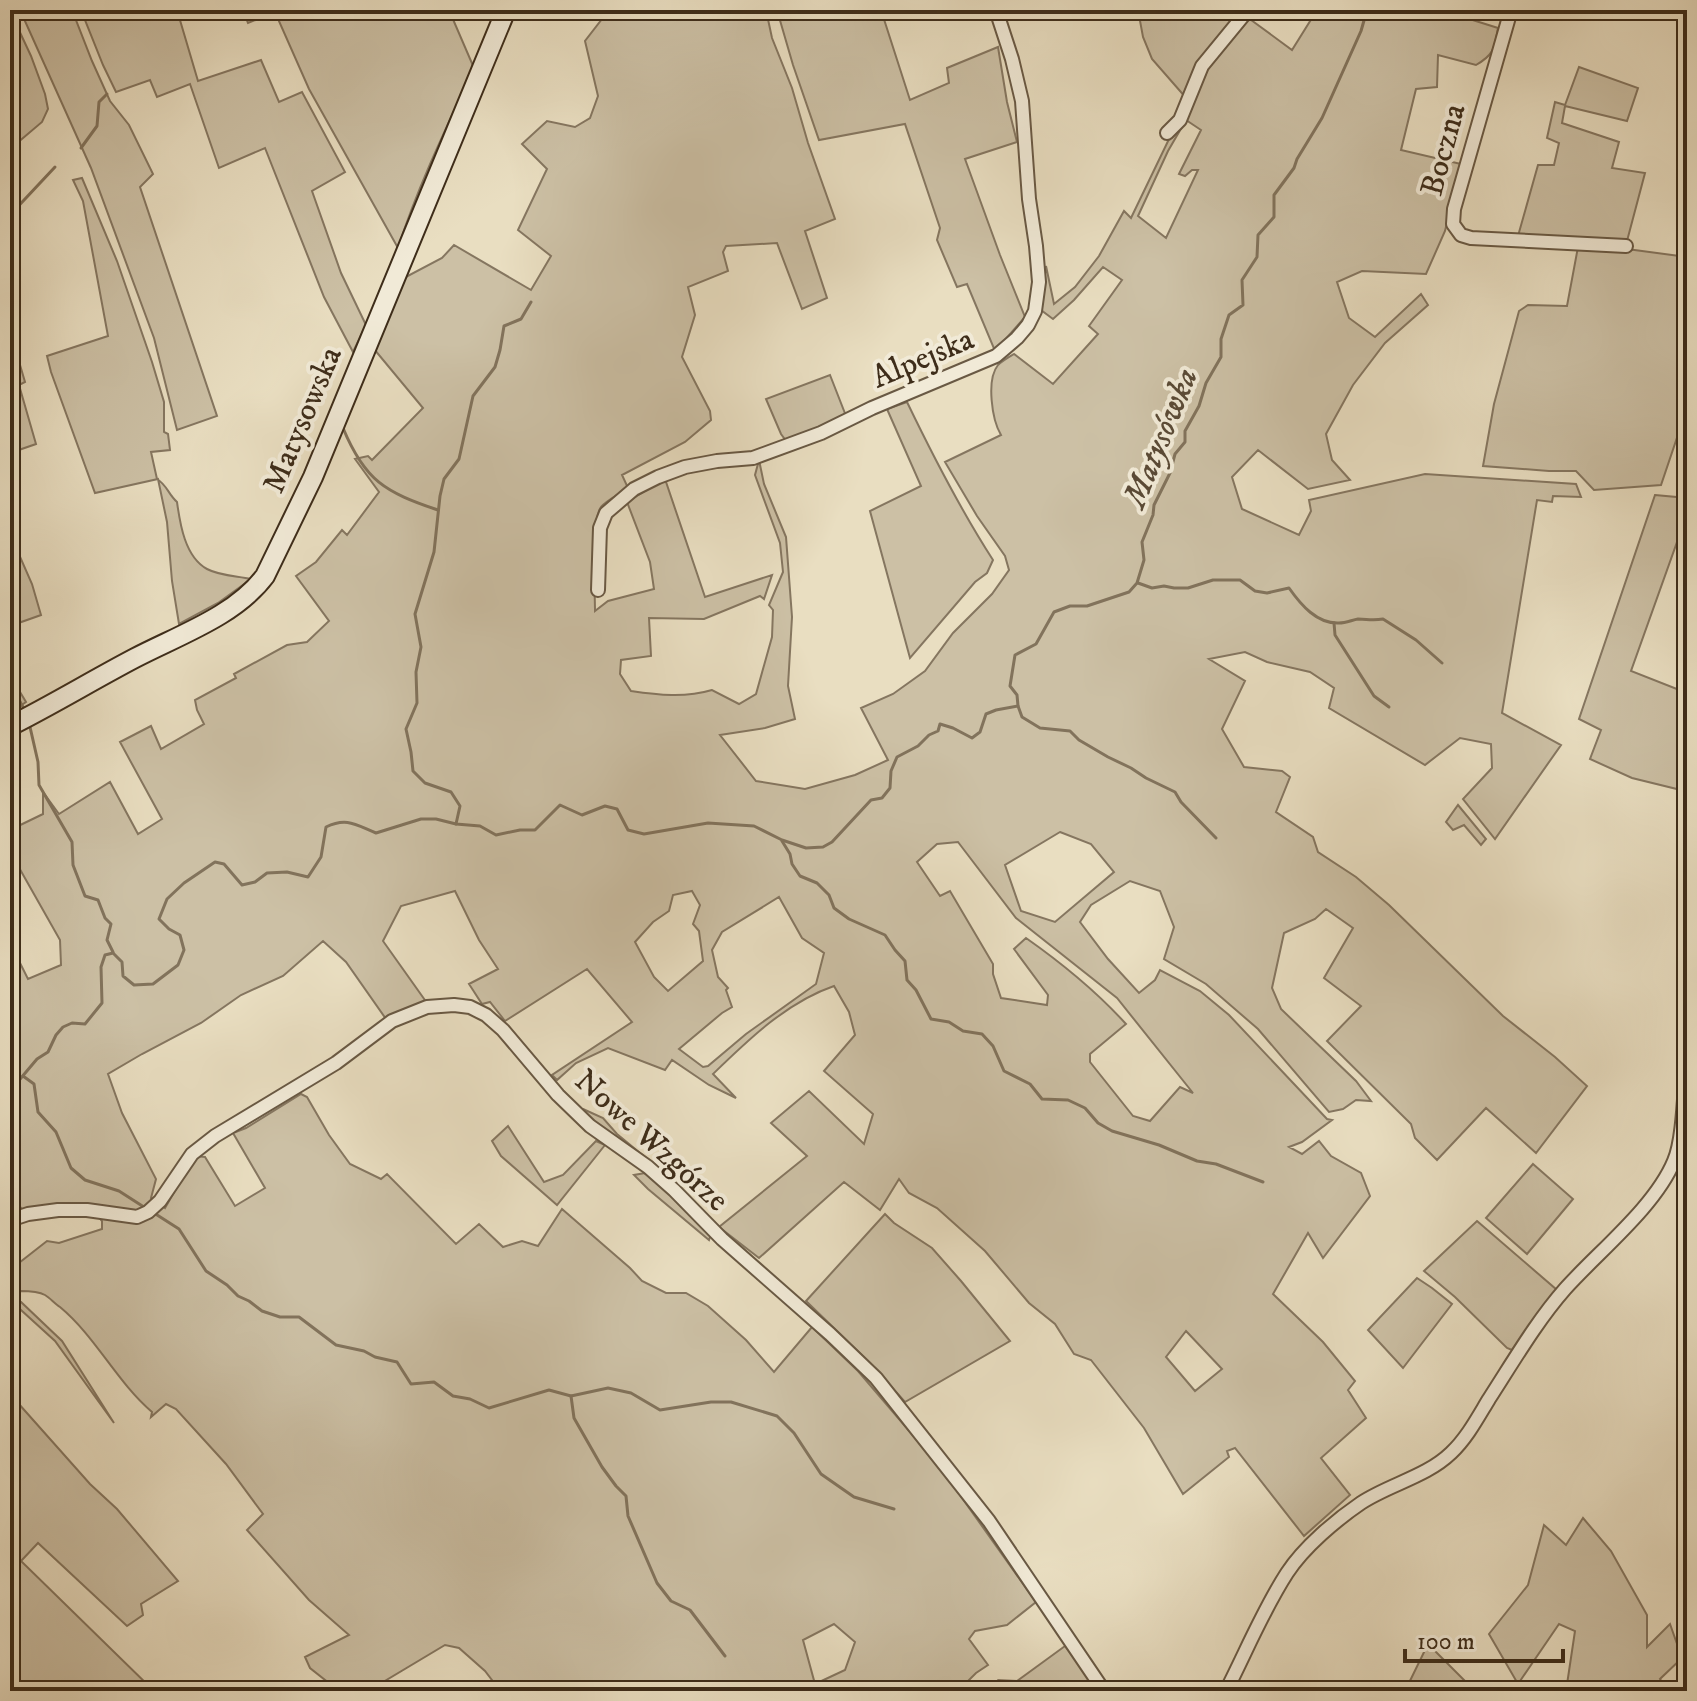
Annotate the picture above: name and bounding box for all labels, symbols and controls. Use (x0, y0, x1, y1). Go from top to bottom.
street label: Boczna (1413, 99, 1476, 200)
street label: Alpejska (866, 319, 981, 398)
street label: Matysowska (254, 340, 352, 499)
water label: Matysówka (1113, 362, 1208, 516)
street label: Nowe Wzgórze (566, 1061, 736, 1221)
scale bar (1405, 1613, 1563, 1663)
text: 100 m (1417, 1627, 1475, 1657)

